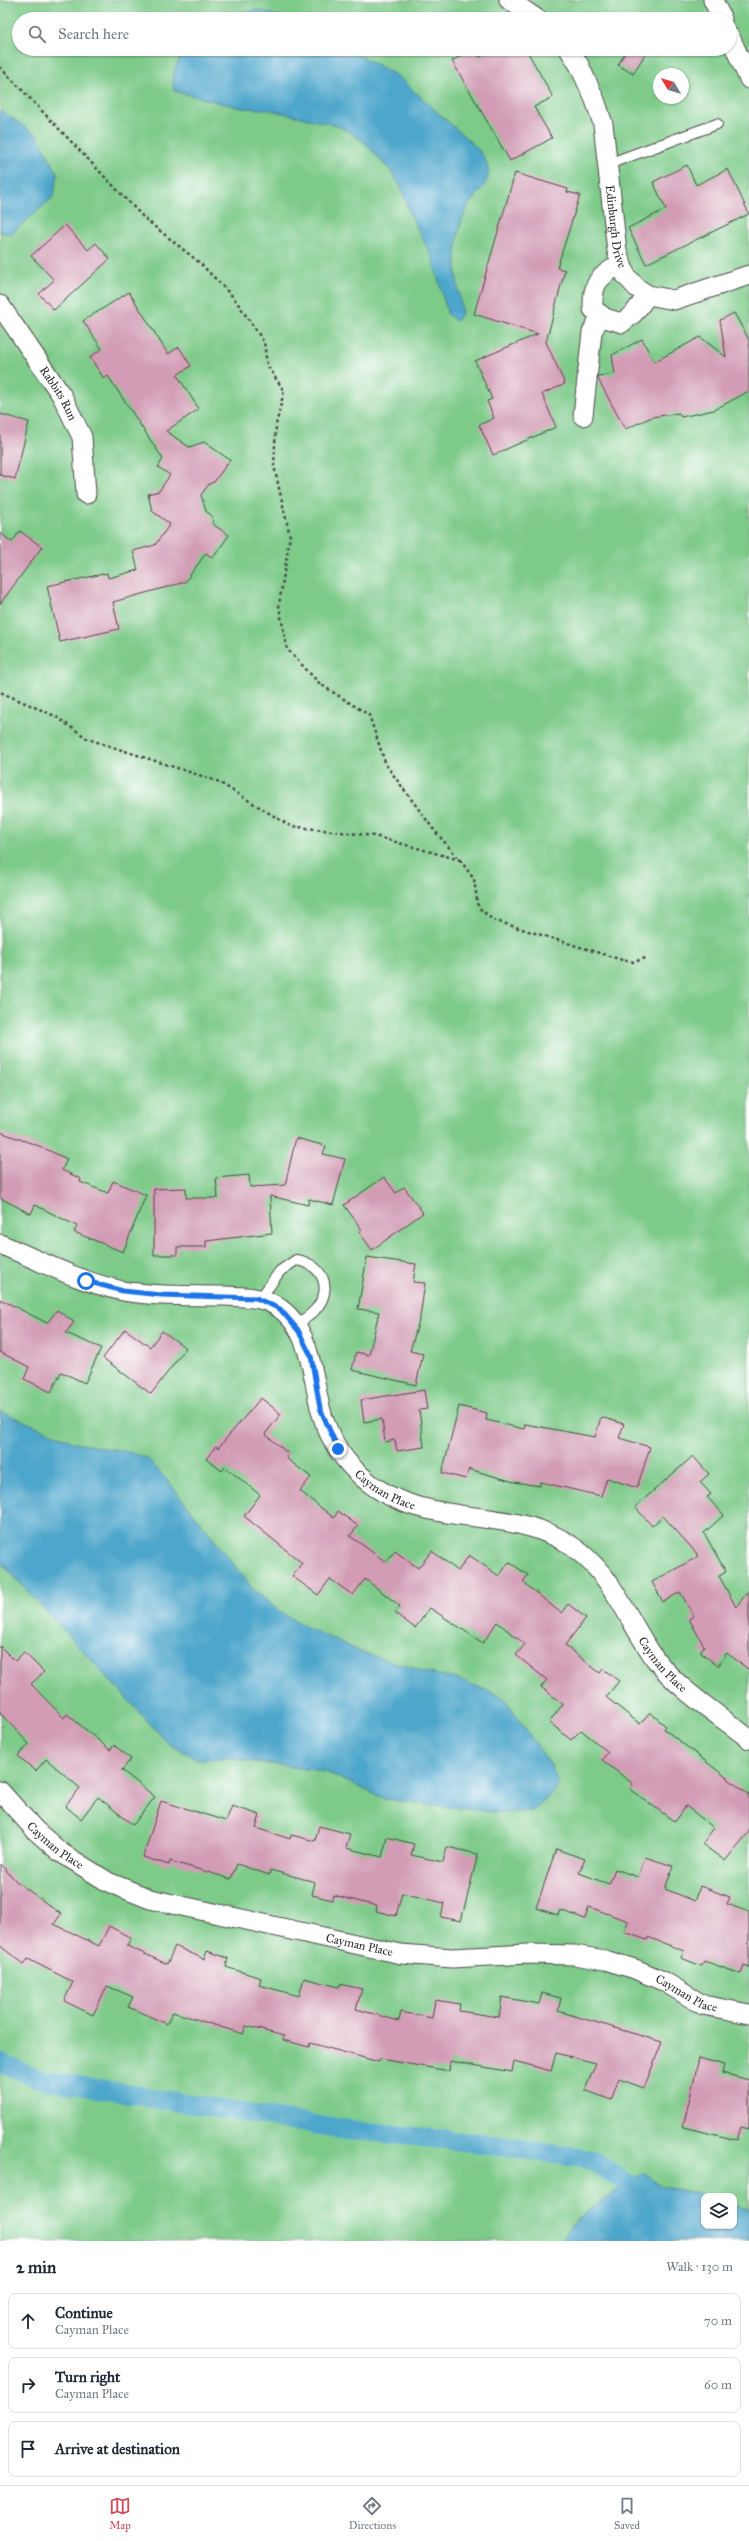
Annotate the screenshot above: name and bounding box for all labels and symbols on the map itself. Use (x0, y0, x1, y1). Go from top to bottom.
north arrow (653, 68, 689, 104)
street label: Edinburgh Drive (603, 184, 629, 270)
street label: Rabbits Run (37, 364, 80, 423)
route start (77, 1272, 95, 1290)
route end (329, 1440, 347, 1458)
street label: Cayman Place (352, 1467, 417, 1513)
street label: Cayman Place (635, 1634, 690, 1695)
street label: Cayman Place (24, 1819, 86, 1872)
street label: Cayman Place (325, 1931, 394, 1959)
street label: Cayman Place (654, 1972, 719, 2015)

